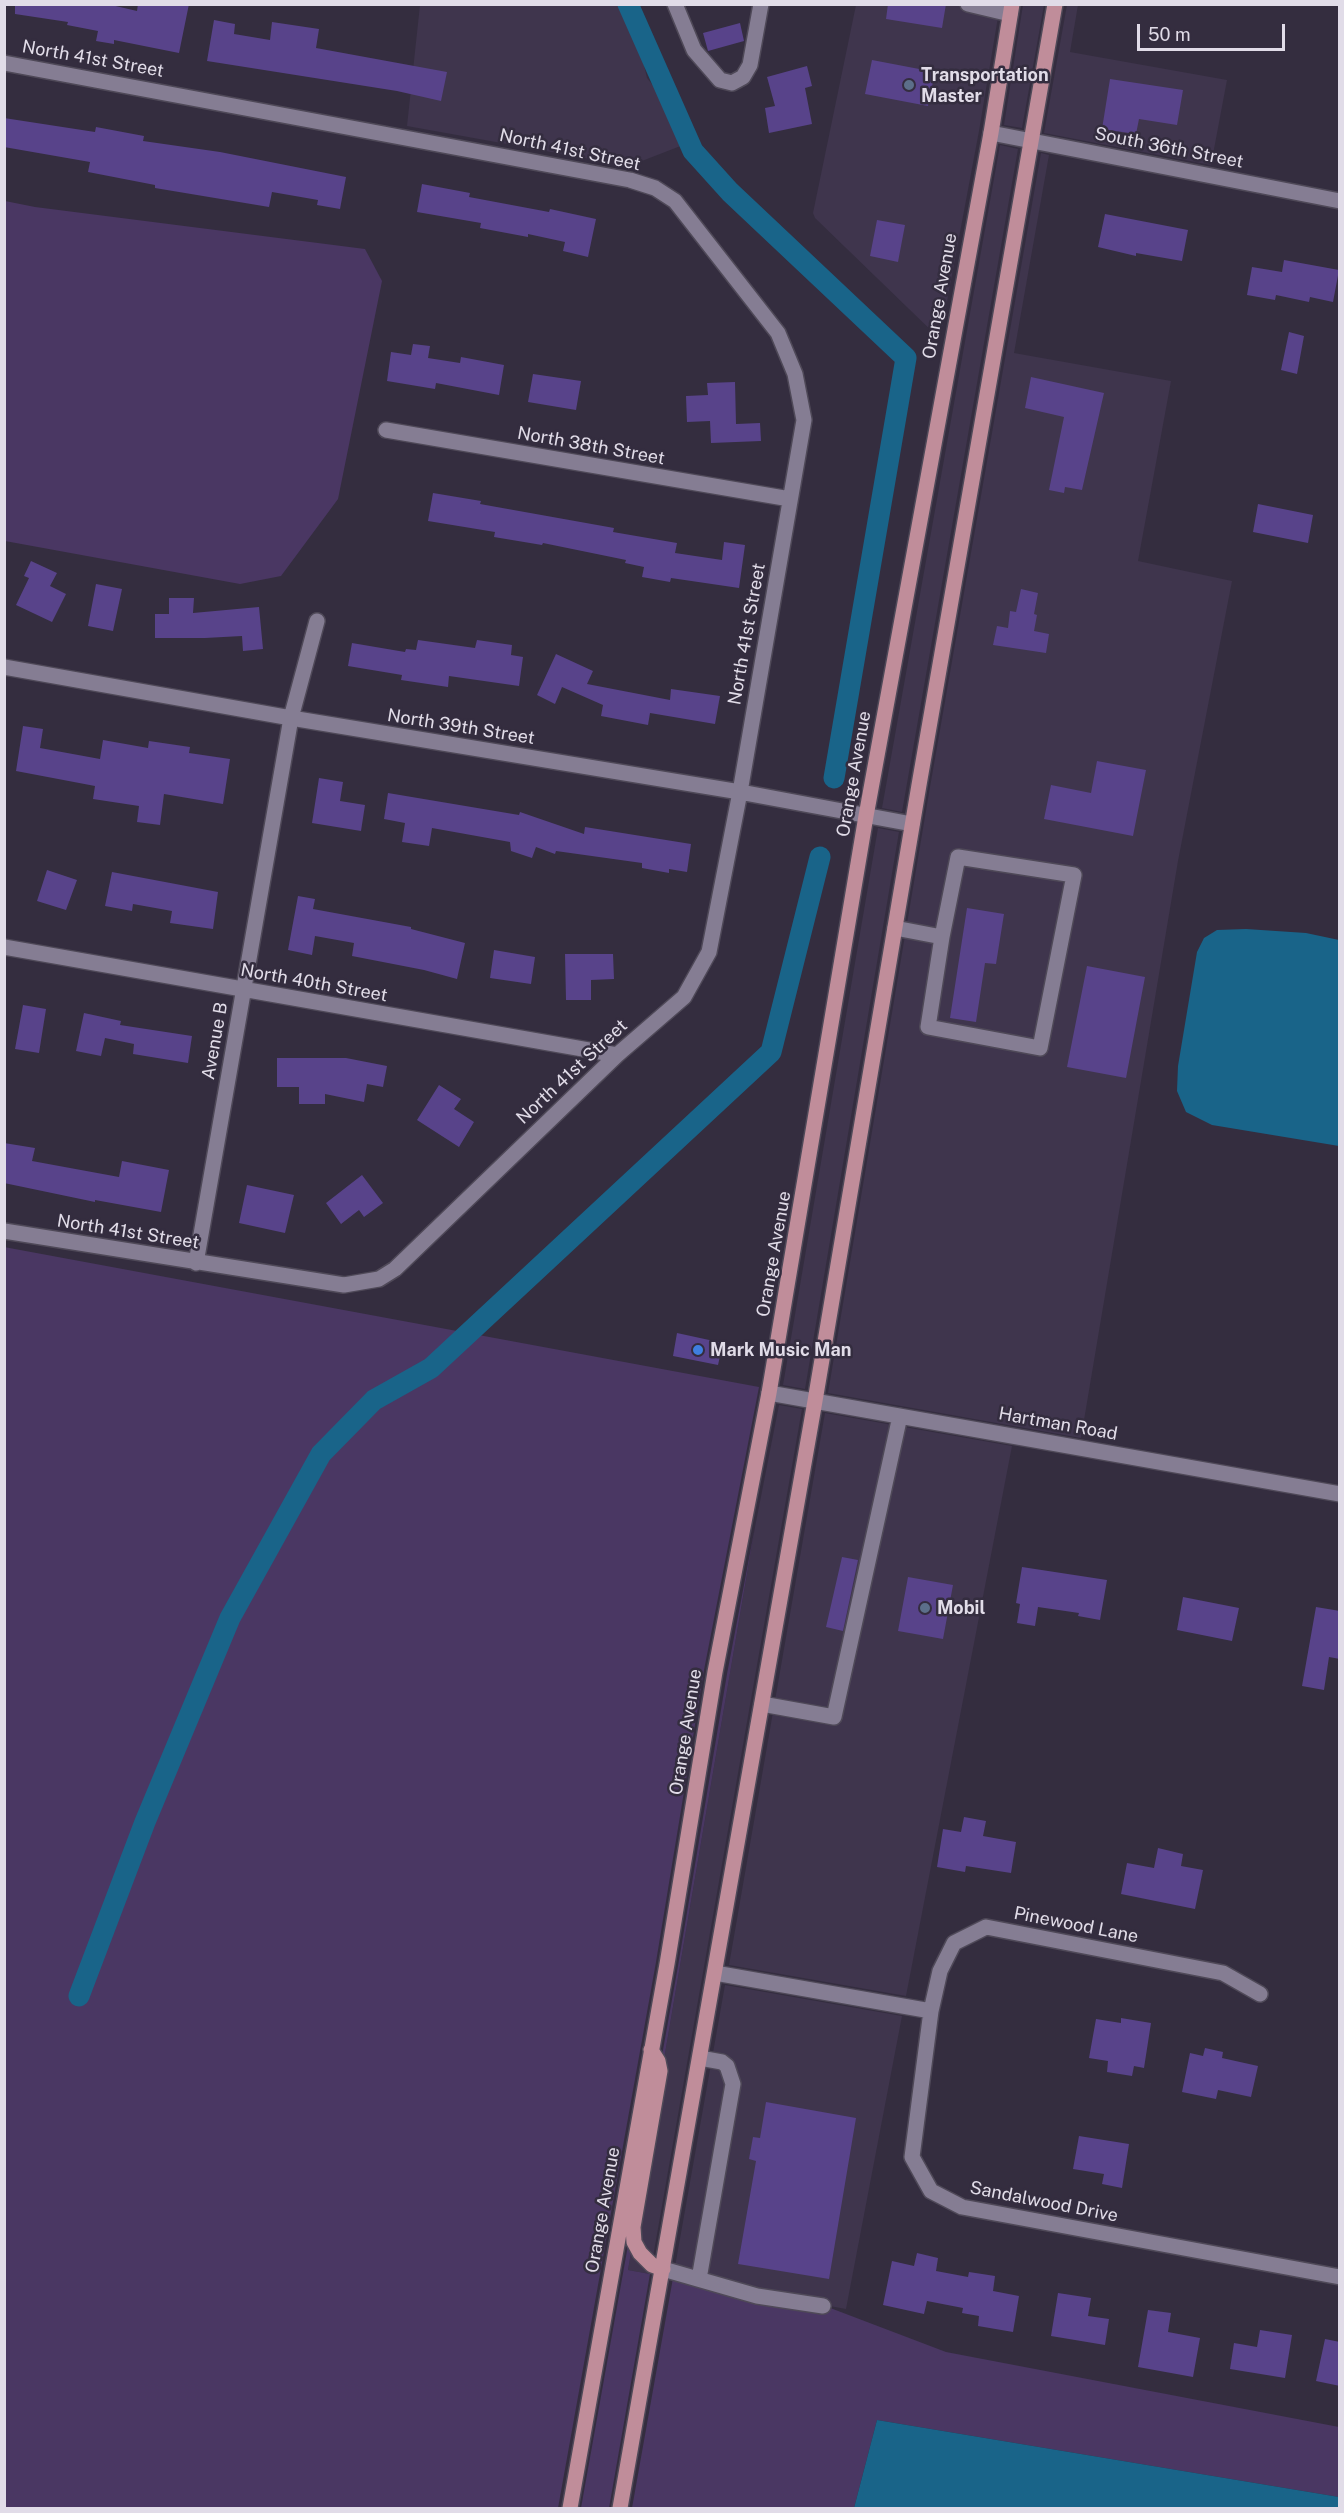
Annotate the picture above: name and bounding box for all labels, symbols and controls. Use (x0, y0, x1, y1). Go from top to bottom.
scale bar (1140, 12, 1288, 50)
text: 50 m (1148, 24, 1191, 45)
street label: North 41st Street (20, 36, 166, 82)
place label: Transportation Master (921, 64, 1049, 106)
marker: Transportation Master (902, 78, 916, 92)
street label: South 36th Street (1093, 123, 1245, 173)
street label: North 41st Street (498, 125, 642, 175)
street label: Orange Avenue (918, 231, 962, 361)
street label: North 38th Street (516, 422, 666, 470)
street label: North 41st Street (724, 561, 770, 707)
street label: North 39th Street (386, 705, 536, 749)
street label: Orange Avenue (832, 709, 876, 839)
street label: North 40th Street (239, 959, 389, 1007)
street label: Avenue B (198, 1001, 232, 1081)
street label: North 41st Street (512, 1015, 632, 1129)
street label: Orange Avenue (752, 1189, 796, 1319)
street label: North 41st Street (55, 1210, 201, 1254)
place label: Mark Music Man (710, 1339, 851, 1361)
marker: Mark Music Man (691, 1343, 705, 1357)
street label: Hartman Road (997, 1403, 1119, 1445)
place label: Mobil (937, 1597, 985, 1619)
marker: Mobil (918, 1601, 932, 1615)
street label: Orange Avenue (665, 1667, 707, 1797)
street label: Pinewood Lane (1012, 1902, 1140, 1948)
street label: Orange Avenue (581, 2145, 625, 2275)
street label: Sandalwood Drive (968, 2177, 1120, 2227)

